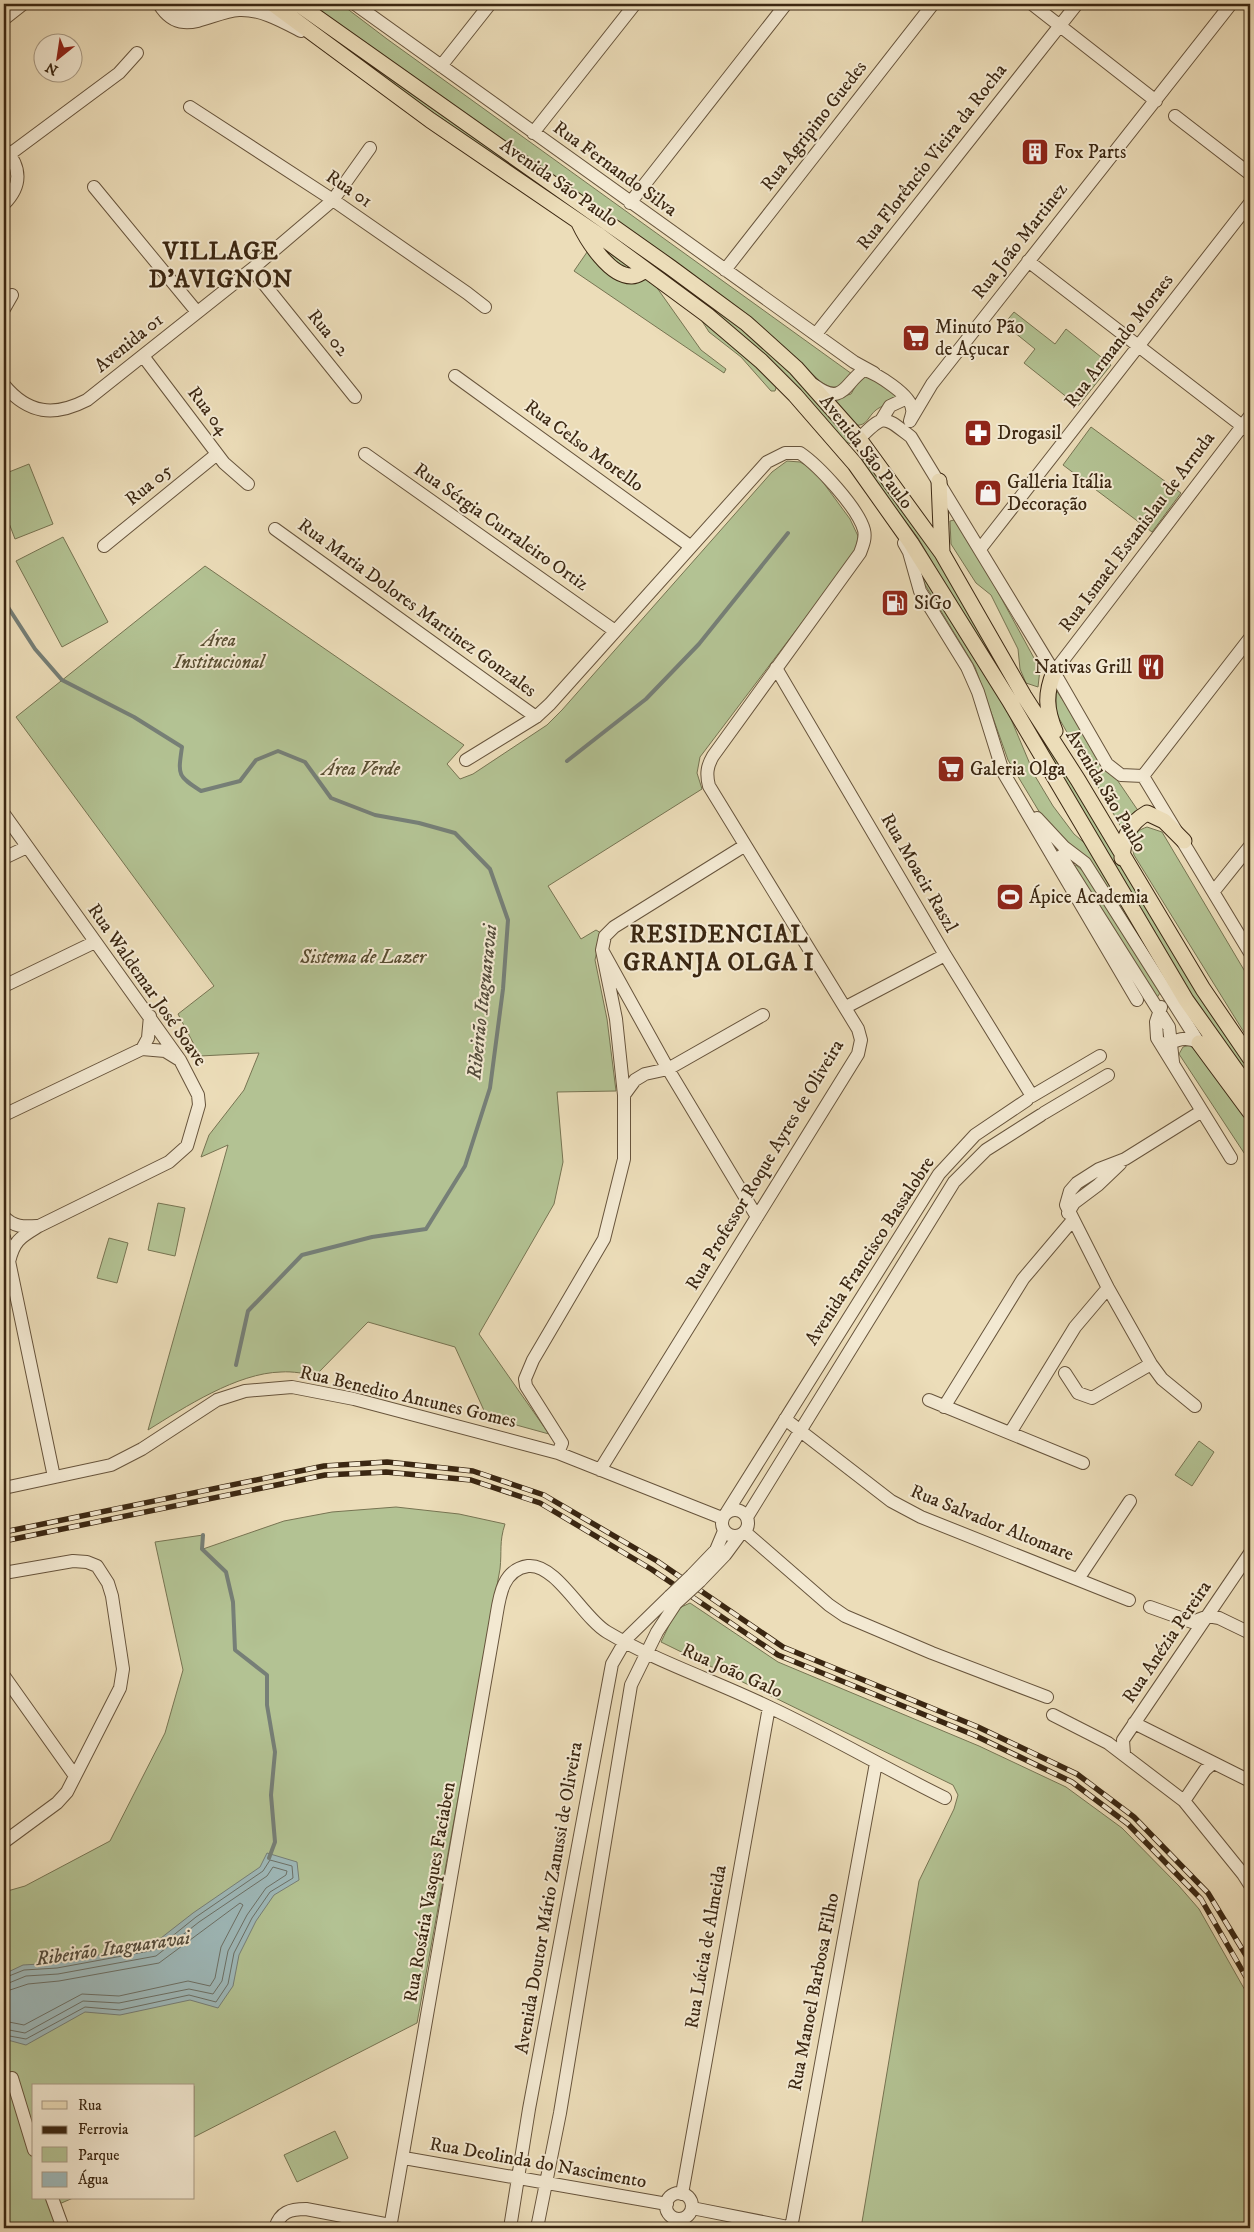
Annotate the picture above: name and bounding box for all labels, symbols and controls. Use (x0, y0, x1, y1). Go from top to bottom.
north arrow (32, 32, 82, 82)
street label: Rua Agripino Guedes (756, 56, 872, 196)
text: N (42, 57, 61, 79)
street label: Rua Florêncio Vieira da Rocha (852, 59, 1012, 255)
street label: Rua Fernando Silva (549, 116, 681, 222)
street label: Avenida São Paulo (496, 134, 622, 232)
building icon: Fox Parts (1020, 137, 1050, 167)
place label: Fox Parts (1054, 141, 1126, 164)
street label: Rua 01 (321, 165, 377, 213)
street label: Rua João Martinez (967, 178, 1073, 304)
district label: VILLAGE D'AVIGNON (149, 237, 293, 295)
street label: Rua Armando Moraes (1060, 269, 1178, 413)
street label: Rua 02 (302, 305, 354, 362)
street label: Avenida 01 (90, 308, 168, 378)
place label: Minuto Pão de Açucar (935, 316, 1024, 361)
supermarket icon: Minuto Pão de Açucar (901, 323, 931, 353)
street label: Rua 04 (182, 382, 234, 441)
street label: Avenida São Paulo (814, 390, 918, 514)
street label: Rua Celso Morello (520, 395, 648, 497)
pharmacy icon: Drogasil (963, 418, 993, 448)
place label: Drogasil (997, 422, 1062, 445)
street label: Rua Ismael Estanislau de Arruda (1054, 427, 1220, 637)
street label: Rua Sérgia Curraleiro Ortiz (409, 458, 593, 596)
street label: Rua 05 (121, 459, 178, 511)
place label: Galleria Itália Decoração (1007, 471, 1112, 516)
shop icon: Galleria Itália Decoração (973, 478, 1003, 508)
street label: Rua Maria Dolores Martinez Gonzales (293, 514, 541, 702)
fuel station icon: SiGo (880, 588, 910, 618)
place label: SiGo (914, 592, 951, 615)
park label: Área Institucional (173, 629, 266, 674)
restaurant icon: Nativas Grill (1136, 652, 1166, 682)
place label: Nativas Grill (1034, 656, 1132, 679)
street label: Avenida São Paulo (1060, 726, 1152, 856)
supermarket icon: Galeria Olga (936, 754, 966, 784)
park label: Área Verde (320, 758, 401, 781)
place label: Galeria Olga (970, 758, 1065, 781)
street label: Rua Moacir Raszl (876, 809, 962, 937)
sports icon: Ápice Academia (995, 882, 1025, 912)
place label: Ápice Academia (1029, 884, 1149, 909)
street label: Rua Waldemar José Soave (82, 899, 212, 1071)
district label: RESIDENCIAL GRANJA OLGA I (623, 920, 815, 978)
water label: Ribeirão Itaguaravai (462, 922, 504, 1082)
park label: Sistema de Lazer (299, 946, 428, 969)
street label: Rua Professor Roque Ayres de Oliveira (681, 1036, 850, 1295)
street label: Avenida Francisco Bassalobre (800, 1152, 940, 1350)
street label: Rua Benedito Antunes Gomes (297, 1361, 519, 1433)
street label: Rua Salvador Altomare (907, 1480, 1077, 1566)
street label: Rua Anézia Pereira (1118, 1576, 1216, 1708)
street label: Rua João Galo (678, 1639, 786, 1703)
street label: Avenida Doutor Mário Zanussi de Oliveira (510, 1740, 588, 2056)
street label: Rua Rosária Vasques Faciaben (399, 1780, 462, 2004)
street label: Rua Lúcia de Almeida (680, 1863, 732, 2031)
street label: Rua Manoel Barbosa Filho (784, 1891, 844, 2093)
water label: Ribeirão Itaguaravai (33, 1926, 193, 1972)
legend (32, 2084, 195, 2200)
text: Rua (78, 2096, 102, 2115)
text: Ferrovia (78, 2120, 129, 2139)
street label: Rua Deolinda do Nascimento (428, 2133, 648, 2193)
text: Parque (78, 2146, 119, 2165)
text: Água (78, 2169, 109, 2189)

